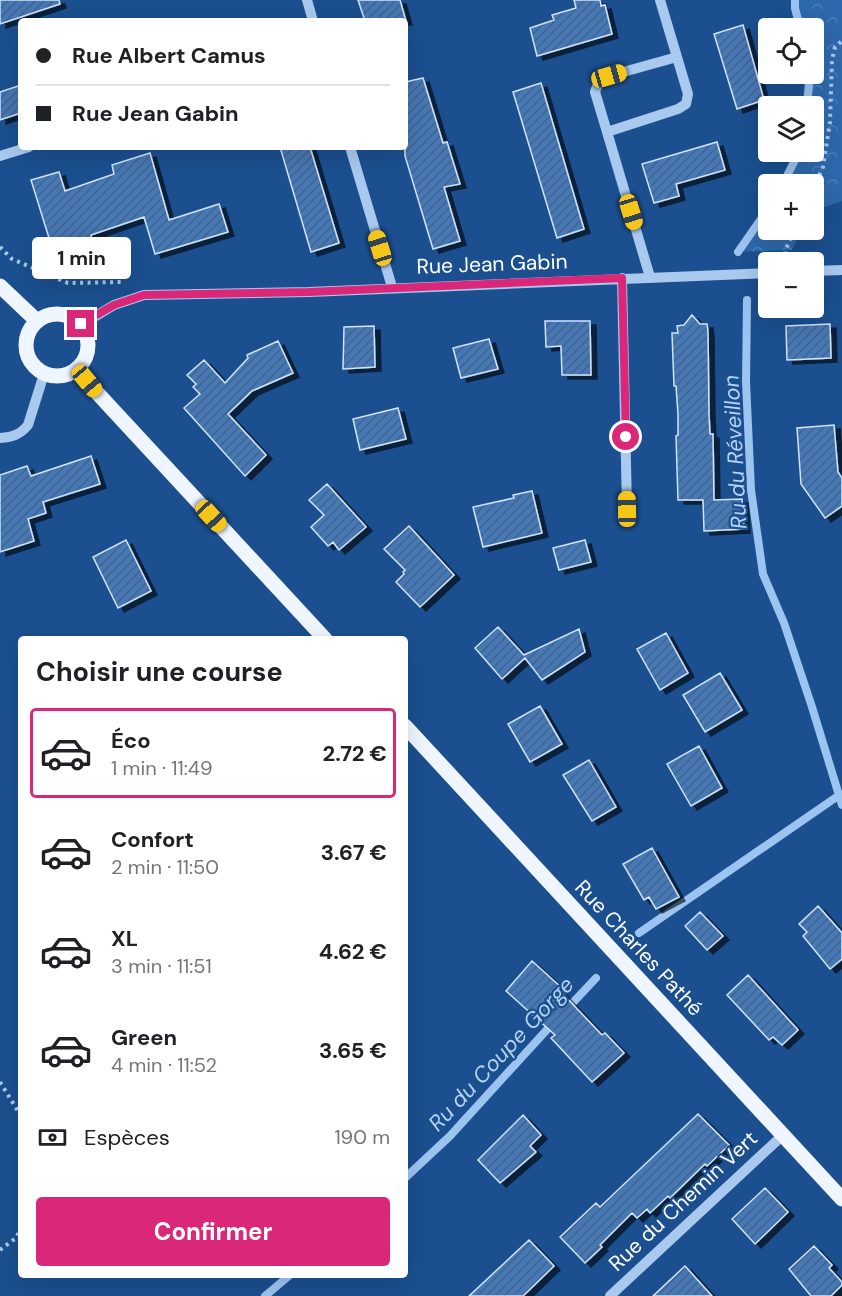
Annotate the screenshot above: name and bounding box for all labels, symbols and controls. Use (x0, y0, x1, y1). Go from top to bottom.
map controls (758, 18, 824, 318)
button: locate (758, 18, 824, 84)
text: Rue Albert Camus (72, 41, 266, 70)
car (589, 62, 629, 90)
button: layers (758, 96, 824, 162)
text: Rue Jean Gabin (72, 99, 239, 128)
button: + (758, 174, 824, 240)
car (617, 192, 645, 232)
car (366, 228, 394, 268)
callout: 1 min (32, 237, 130, 279)
text: 1 min (57, 245, 106, 271)
street label: Rue Jean Gabin (416, 247, 568, 281)
button: − (758, 252, 824, 318)
route end (67, 310, 94, 337)
car (69, 361, 105, 401)
water label: Ru du Réveillon (716, 374, 754, 530)
route start (612, 423, 639, 450)
car (618, 491, 636, 527)
car (192, 497, 230, 535)
text: Choisir une course (36, 654, 283, 689)
icon: car (39, 726, 93, 780)
text: Éco (111, 726, 151, 755)
text: 2.72 € (323, 739, 387, 768)
text: 1 min · 11:49 (111, 755, 212, 781)
icon: car (39, 825, 93, 879)
text: Confort (111, 825, 194, 854)
text: 3.67 € (321, 838, 387, 867)
text: 2 min · 11:50 (111, 854, 219, 880)
street label: Rue Charles Pathé (569, 874, 709, 1022)
icon: car (39, 924, 93, 978)
text: XL (111, 924, 138, 953)
text: 4.62 € (319, 937, 387, 966)
text: 3 min · 11:51 (111, 953, 212, 979)
water label: Ru du Coupe Gorge (422, 971, 580, 1137)
icon: car (39, 1023, 93, 1077)
text: Green (111, 1023, 177, 1052)
text: 3.65 € (319, 1036, 387, 1065)
text: 4 min · 11:52 (111, 1052, 217, 1078)
icon: cash (36, 1121, 69, 1154)
text: Espèces (84, 1123, 170, 1152)
text: 190 m (334, 1124, 390, 1150)
street label: Rue du Chemin Vert (603, 1125, 763, 1277)
button: Confirmer (36, 1197, 390, 1266)

